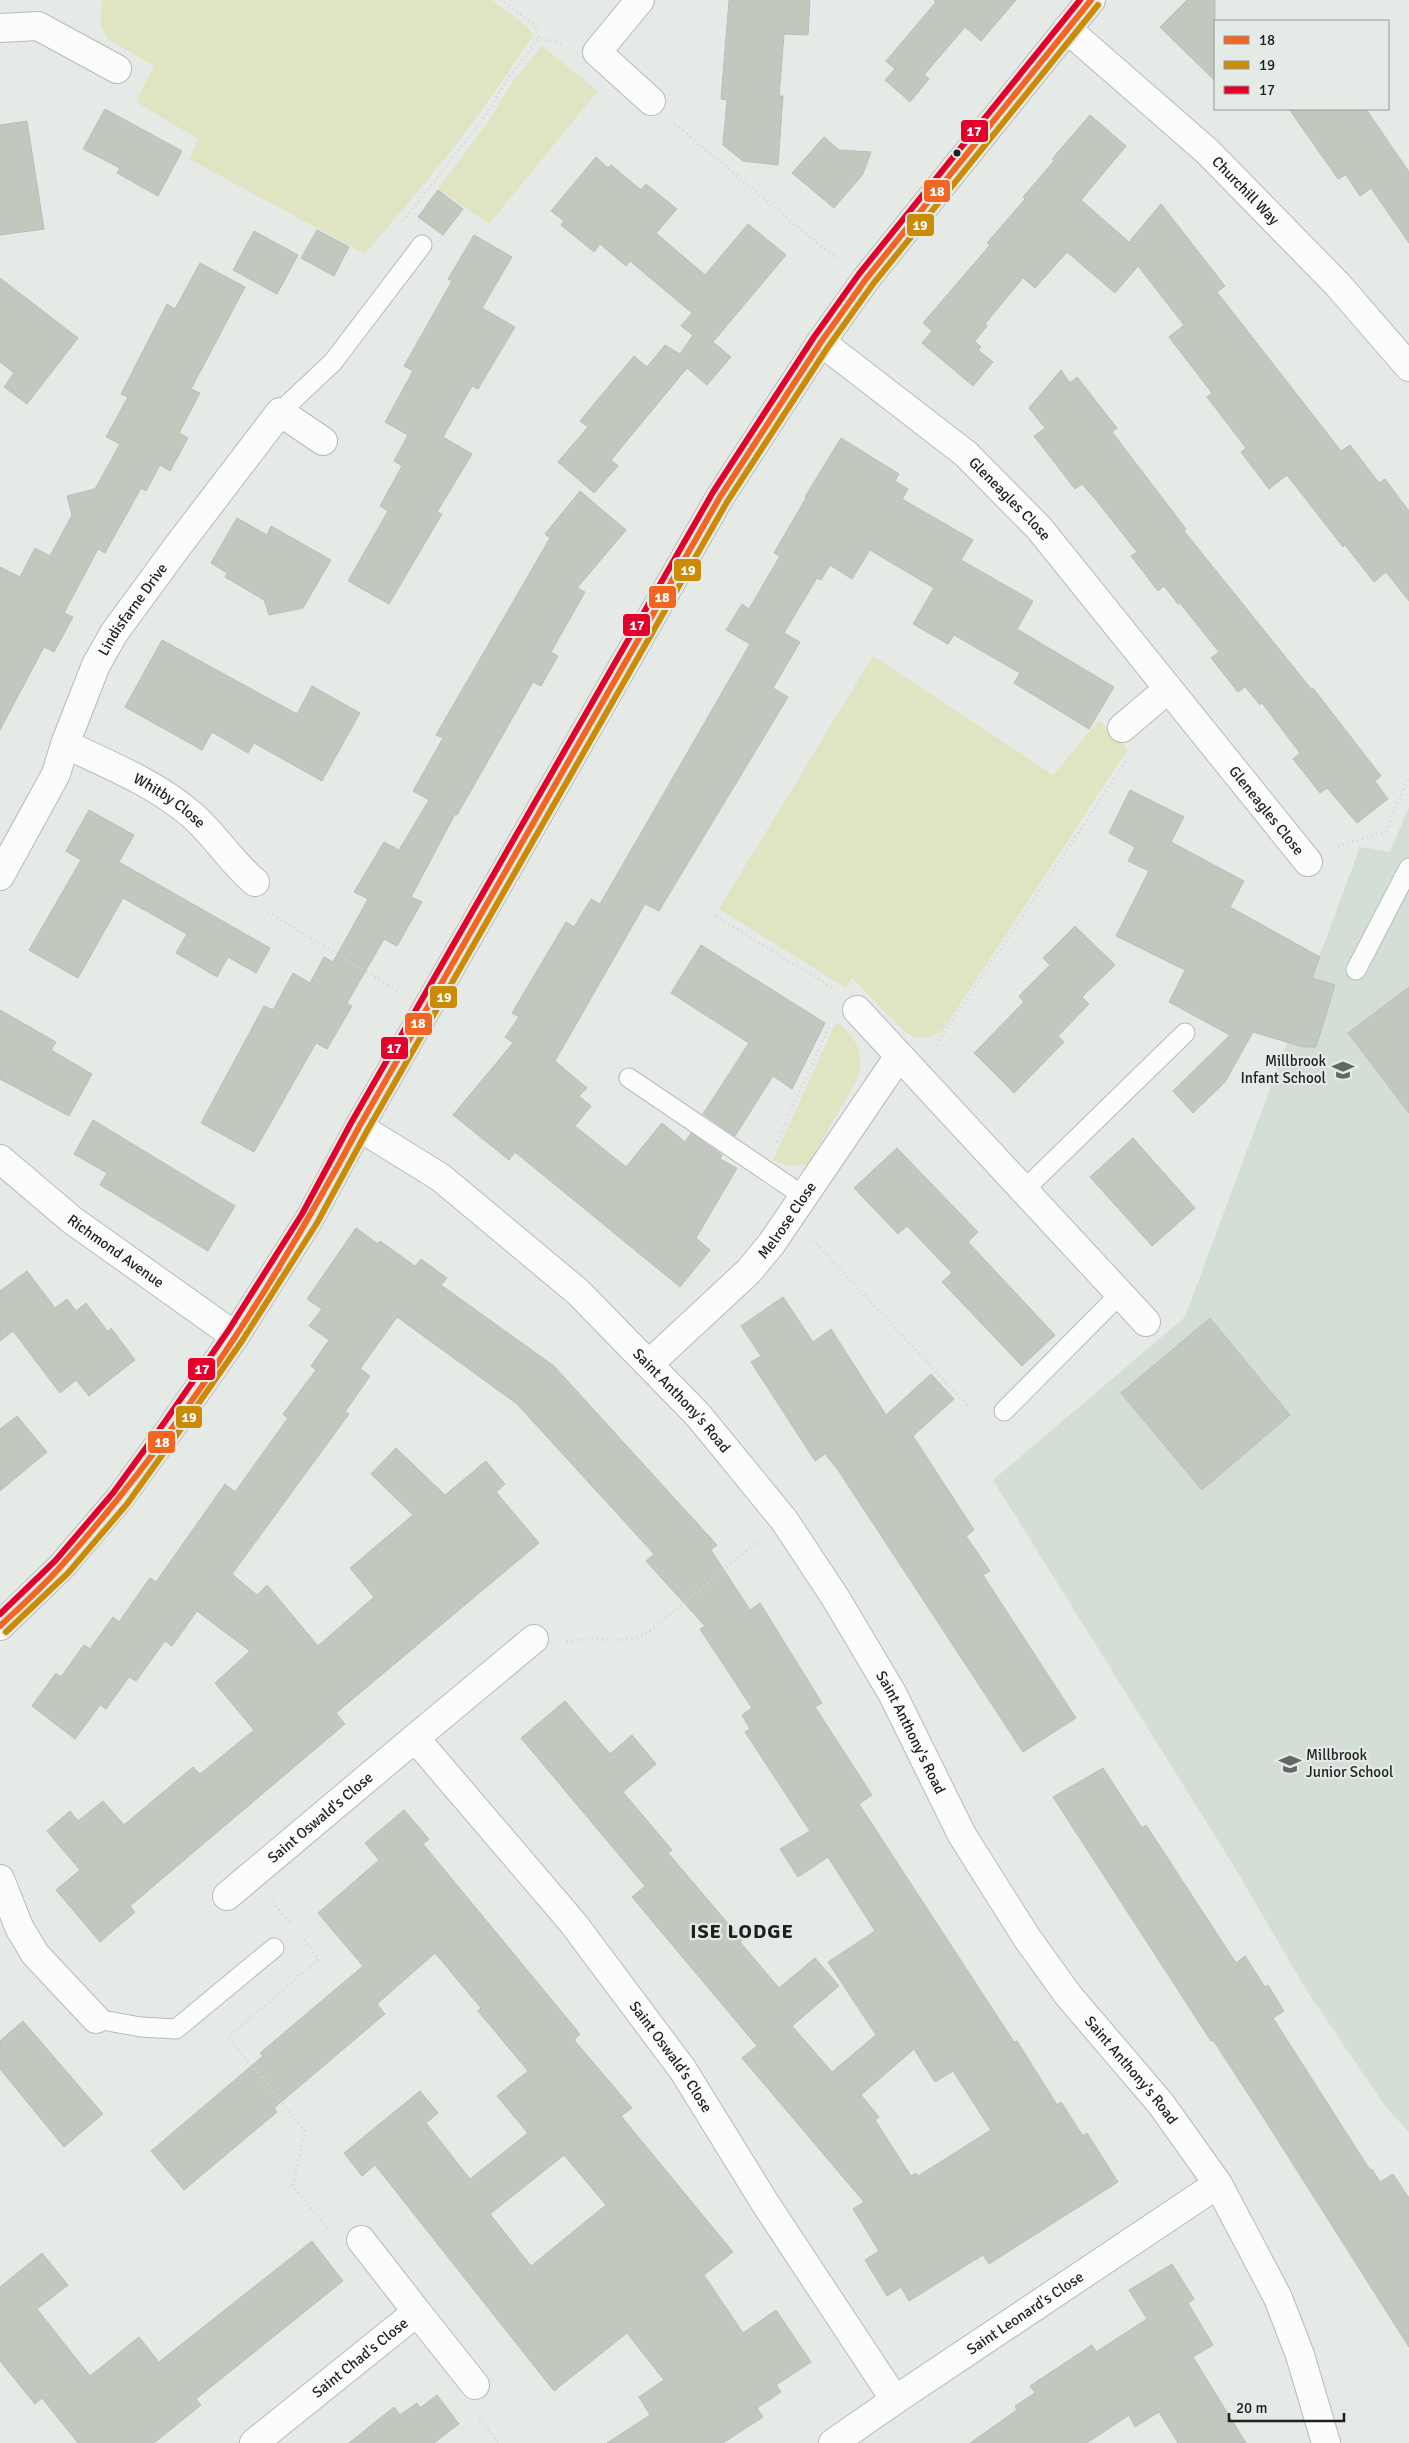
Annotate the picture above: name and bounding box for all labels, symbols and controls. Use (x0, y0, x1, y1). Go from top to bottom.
legend (1214, 20, 1389, 110)
text: 18 (1259, 31, 1275, 49)
text: 19 (1259, 56, 1275, 74)
text: 17 (1259, 81, 1275, 99)
line badge: 17 (960, 119, 989, 143)
text: 17 (966, 123, 982, 140)
unlabelled marker (952, 148, 962, 158)
street label: Churchill Way (1208, 153, 1283, 229)
line badge: 18 (923, 179, 951, 203)
text: 18 (929, 183, 945, 200)
line badge: 19 (906, 213, 935, 237)
text: 19 (912, 217, 928, 234)
street label: Gleneagles Close (965, 453, 1055, 544)
line badge: 19 (673, 558, 702, 582)
street label: Lindisfarne Drive (94, 560, 171, 659)
text: 19 (680, 562, 696, 579)
line badge: 18 (648, 585, 677, 609)
text: 18 (654, 589, 670, 606)
line badge: 17 (622, 613, 651, 637)
text: 17 (629, 617, 645, 634)
street label: Gleneagles Close (1225, 762, 1308, 859)
street label: Whitby Close (130, 769, 209, 832)
line badge: 19 (429, 985, 458, 1009)
text: 19 (436, 989, 452, 1006)
line badge: 18 (404, 1012, 433, 1036)
text: 18 (410, 1015, 426, 1032)
line badge: 17 (380, 1036, 409, 1060)
text: 17 (386, 1040, 402, 1057)
place label: Millbrook Infant School (1240, 1052, 1326, 1087)
school or university icon: Millbrook Infant School (1330, 1057, 1356, 1083)
street label: Melrose Close (754, 1178, 820, 1262)
street label: Richmond Avenue (64, 1211, 168, 1292)
street label: Saint Anthony's Road (629, 1345, 734, 1456)
line badge: 17 (187, 1357, 216, 1381)
text: 17 (194, 1361, 210, 1378)
line badge: 19 (175, 1405, 203, 1429)
text: 19 (181, 1409, 197, 1426)
line badge: 18 (147, 1430, 176, 1454)
text: 18 (154, 1434, 170, 1451)
street label: Saint Anthony's Road (872, 1668, 949, 1797)
place label: Millbrook Junior School (1306, 1746, 1393, 1781)
school or university icon: Millbrook Junior School (1277, 1751, 1303, 1777)
street label: Saint Oswald's Close (264, 1768, 377, 1867)
district label: ISE LODGE (690, 1919, 794, 1944)
street label: Saint Oswald's Close (626, 1998, 716, 2116)
street label: Saint Anthony's Road (1081, 2012, 1182, 2128)
street label: Saint Leonard's Close (963, 2267, 1087, 2359)
street label: Saint Chad's Close (308, 2314, 412, 2402)
scale bar (1229, 2390, 1344, 2422)
text: 20 m (1236, 2399, 1267, 2417)

